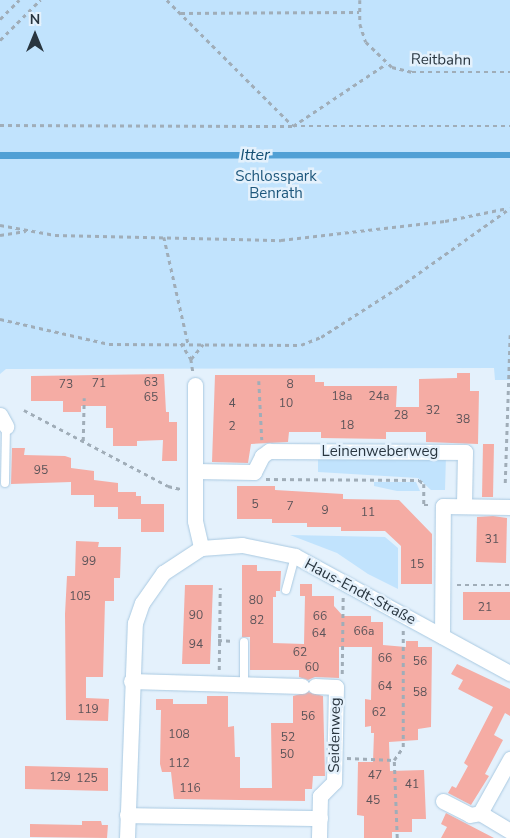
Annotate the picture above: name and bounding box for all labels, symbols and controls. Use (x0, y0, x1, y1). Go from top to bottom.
north arrow (10, 10, 60, 60)
text: N (30, 10, 40, 29)
street label: Reitbahn (411, 50, 471, 70)
water label: Itter (240, 145, 270, 165)
park label: Schlosspark Benrath (235, 167, 317, 202)
house number: 63 (144, 376, 158, 390)
house number: 71 (92, 377, 106, 391)
house number: 73 (59, 378, 73, 392)
house number: 8 (286, 378, 294, 392)
house number: 18a (332, 390, 352, 404)
house number: 24a (369, 390, 389, 404)
house number: 65 (144, 391, 158, 405)
house number: 4 (228, 397, 236, 411)
house number: 10 (279, 397, 293, 411)
house number: 32 (426, 404, 440, 418)
house number: 28 (394, 409, 408, 423)
house number: 38 (456, 413, 470, 427)
house number: 18 (340, 419, 354, 433)
house number: 2 (228, 420, 236, 434)
street label: Leinenweberweg (322, 443, 438, 461)
house number: 95 (34, 464, 48, 478)
house number: 5 (251, 498, 259, 512)
house number: 7 (286, 500, 294, 514)
house number: 9 (321, 504, 329, 518)
house number: 11 (361, 506, 375, 520)
house number: 31 (485, 533, 499, 547)
house number: 99 (82, 555, 96, 569)
street label: Haus-Endt-Straße (301, 555, 419, 629)
house number: 15 (410, 558, 424, 572)
house number: 105 (69, 590, 91, 604)
house number: 80 (249, 594, 263, 608)
house number: 21 (478, 601, 492, 615)
house number: 90 (189, 609, 203, 623)
house number: 66 (313, 610, 327, 624)
house number: 82 (250, 614, 264, 628)
house number: 66a (354, 625, 374, 639)
house number: 64 (312, 627, 326, 641)
house number: 94 (189, 638, 203, 652)
house number: 62 (293, 646, 307, 660)
house number: 66 (378, 652, 392, 666)
house number: 56 (413, 655, 427, 669)
house number: 60 (305, 661, 319, 675)
house number: 64 (378, 680, 392, 694)
house number: 58 (413, 686, 427, 700)
street label: Seidenweg (325, 697, 345, 773)
house number: 119 (77, 703, 99, 717)
house number: 62 (372, 706, 386, 720)
house number: 56 (301, 710, 315, 724)
house number: 108 (168, 728, 190, 742)
house number: 52 (281, 731, 295, 745)
house number: 50 (280, 748, 294, 762)
house number: 112 (168, 757, 190, 771)
house number: 47 (368, 769, 382, 783)
house number: 129 (49, 771, 71, 785)
house number: 125 (76, 772, 98, 786)
house number: 41 (405, 778, 419, 792)
house number: 116 (179, 782, 201, 796)
house number: 45 (366, 794, 380, 808)

